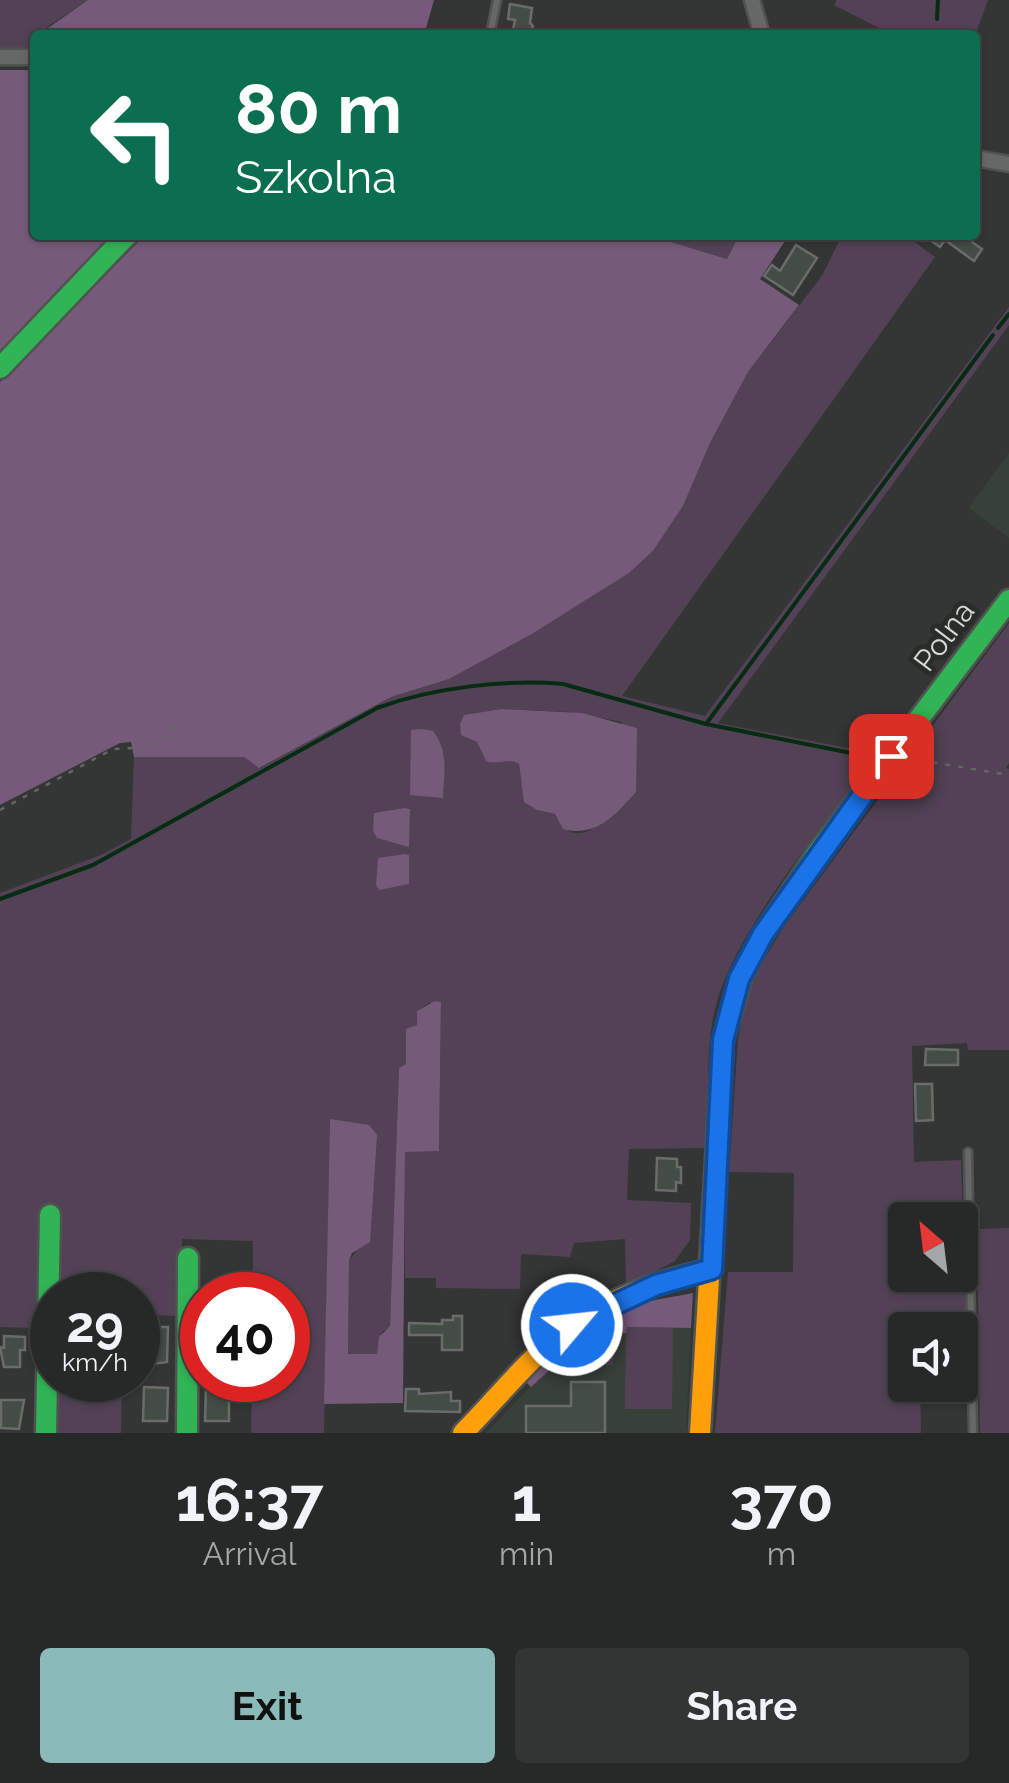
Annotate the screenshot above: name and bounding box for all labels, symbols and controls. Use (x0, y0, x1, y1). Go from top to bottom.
text: 80 m (235, 67, 402, 149)
icon: left (70, 70, 200, 200)
text: Szkolna (235, 151, 397, 204)
street label: Polna (906, 594, 982, 678)
pin (849, 714, 934, 799)
icon: arrive (864, 729, 919, 784)
north arrow (888, 1202, 978, 1292)
map controls (888, 1202, 978, 1402)
speed limit sign: 40 (180, 1272, 310, 1402)
position arrow (520, 1273, 624, 1377)
text: 29 (66, 1295, 124, 1354)
button: sound (888, 1312, 978, 1402)
text: km/h (62, 1347, 128, 1377)
text: 16:37 (175, 1465, 324, 1535)
text: 1 (512, 1465, 541, 1535)
text: 370 (730, 1465, 834, 1535)
text: Arrival (203, 1535, 296, 1572)
text: min (499, 1535, 554, 1572)
text: m (767, 1535, 796, 1572)
button: Exit (40, 1648, 495, 1763)
button: Share (515, 1648, 969, 1763)

